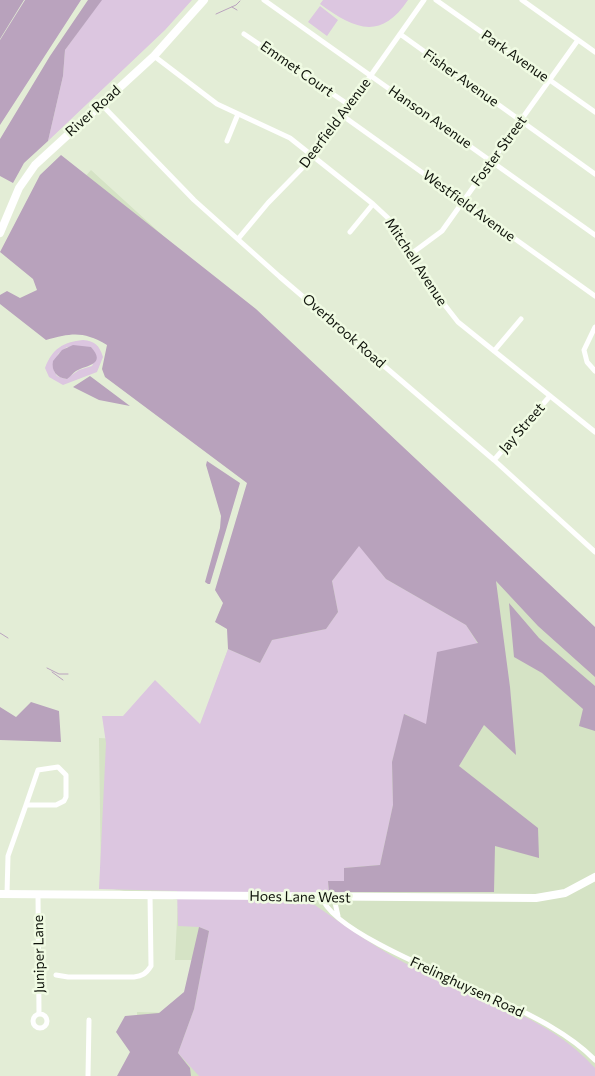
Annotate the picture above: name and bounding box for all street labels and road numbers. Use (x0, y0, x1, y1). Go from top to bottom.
street label: Park Avenue (478, 27, 552, 85)
street label: Emmet Court (257, 38, 337, 100)
street label: Fisher Avenue (420, 46, 502, 110)
street label: Deerfield Avenue (296, 75, 374, 171)
street label: River Road (62, 82, 124, 140)
street label: Hanson Avenue (385, 82, 475, 152)
street label: Foster Street (468, 112, 530, 190)
street label: Westfield Avenue (419, 167, 519, 245)
street label: Mitchell Avenue (381, 215, 451, 309)
street label: Overbrook Road (299, 290, 389, 372)
street label: Jay Street (496, 400, 548, 456)
street label: Hoes Lane West (249, 888, 351, 906)
street label: Juniper Lane (30, 915, 48, 993)
street label: Frelinghuysen Road (407, 953, 527, 1021)

